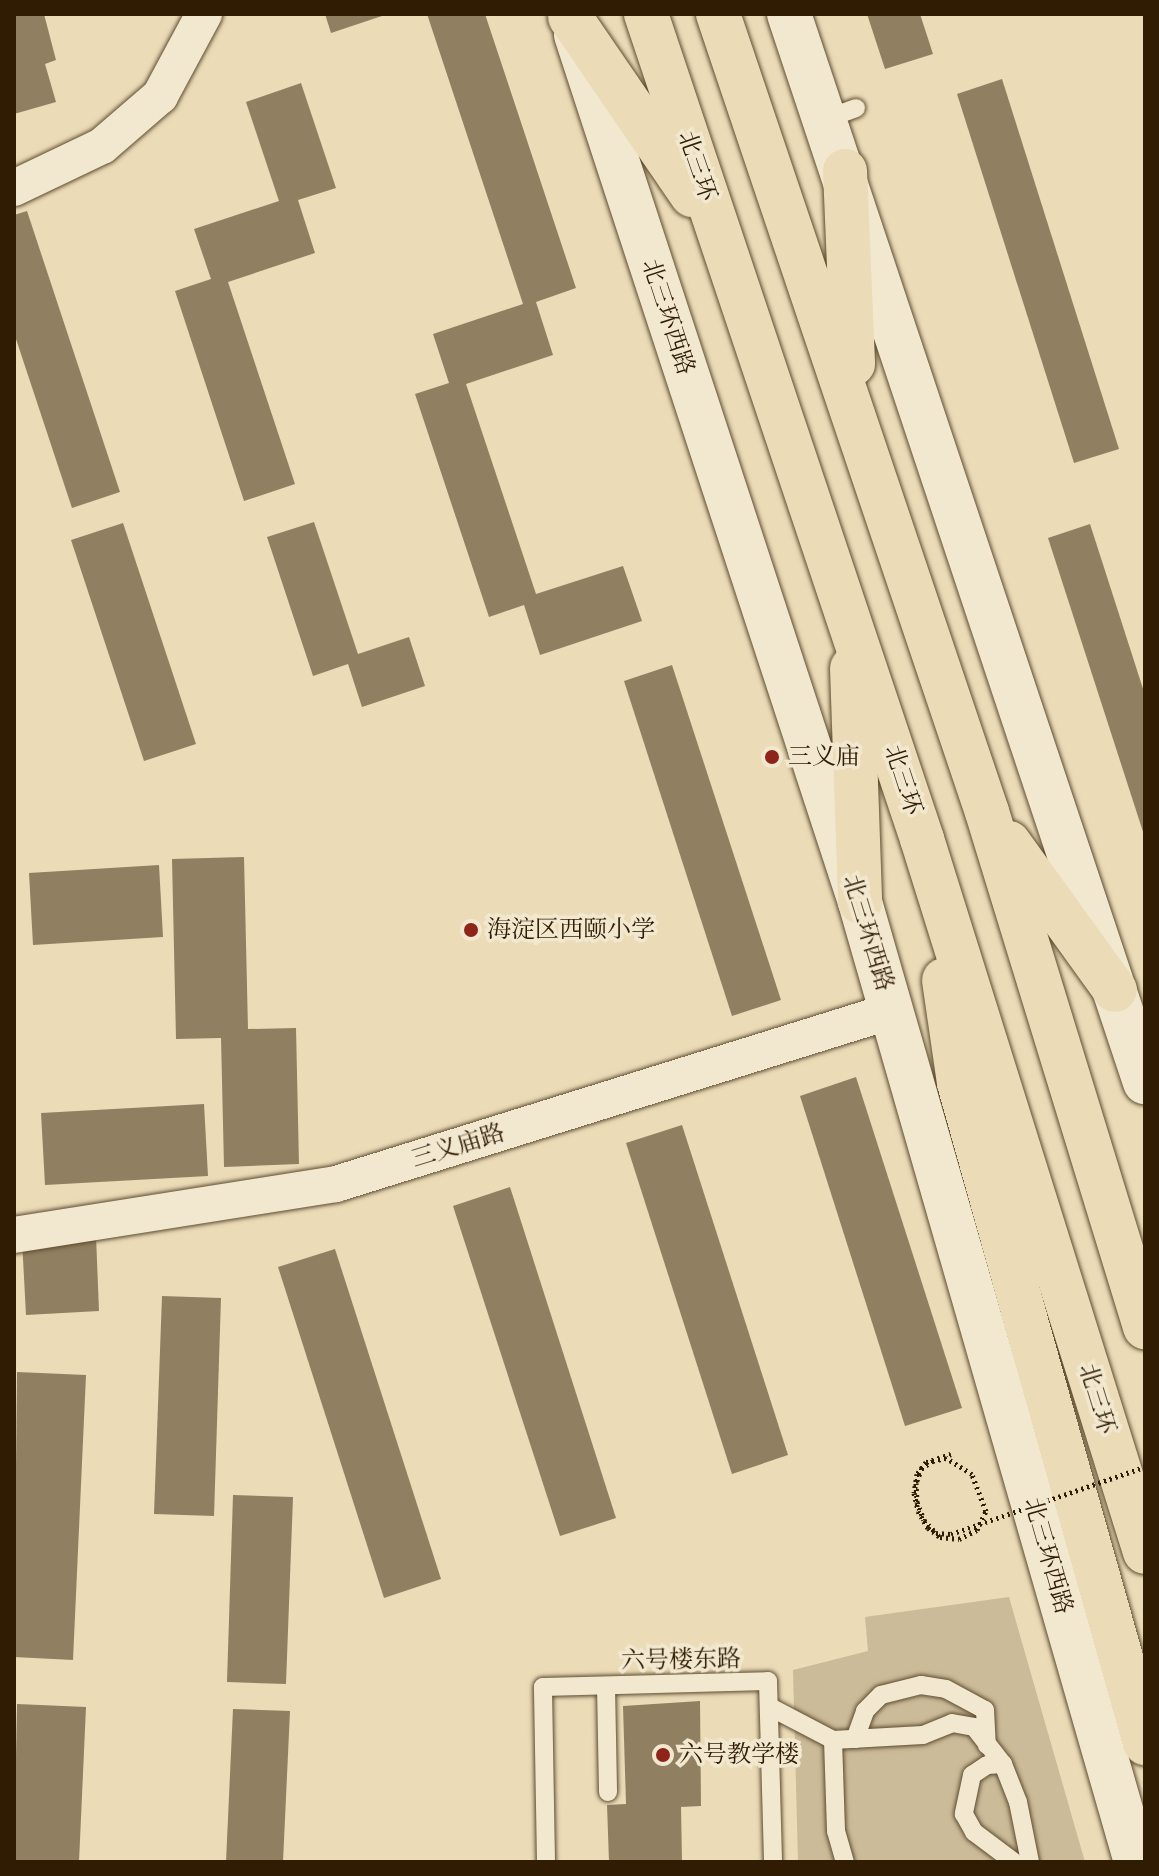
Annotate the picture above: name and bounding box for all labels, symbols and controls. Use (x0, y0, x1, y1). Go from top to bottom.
street label: 北三环 (672, 127, 722, 205)
street label: 北三环西路 (636, 255, 700, 379)
street label: 北三环 (878, 741, 928, 819)
place label: 三义庙 (788, 743, 860, 771)
marker: 三义庙 (763, 748, 781, 766)
street label: 北三环西路 (837, 871, 899, 995)
place label: 海淀区西颐小学 (487, 916, 655, 944)
marker: 海淀区西颐小学 (462, 921, 480, 939)
street label: 三义庙路 (408, 1118, 508, 1174)
street label: 北三环 (1073, 1360, 1121, 1438)
street label: 北三环西路 (1018, 1494, 1078, 1618)
street label: 六号楼东路 (621, 1645, 741, 1675)
place label: 六号教学楼 (679, 1741, 799, 1769)
marker: 六号教学楼 (654, 1746, 672, 1764)

